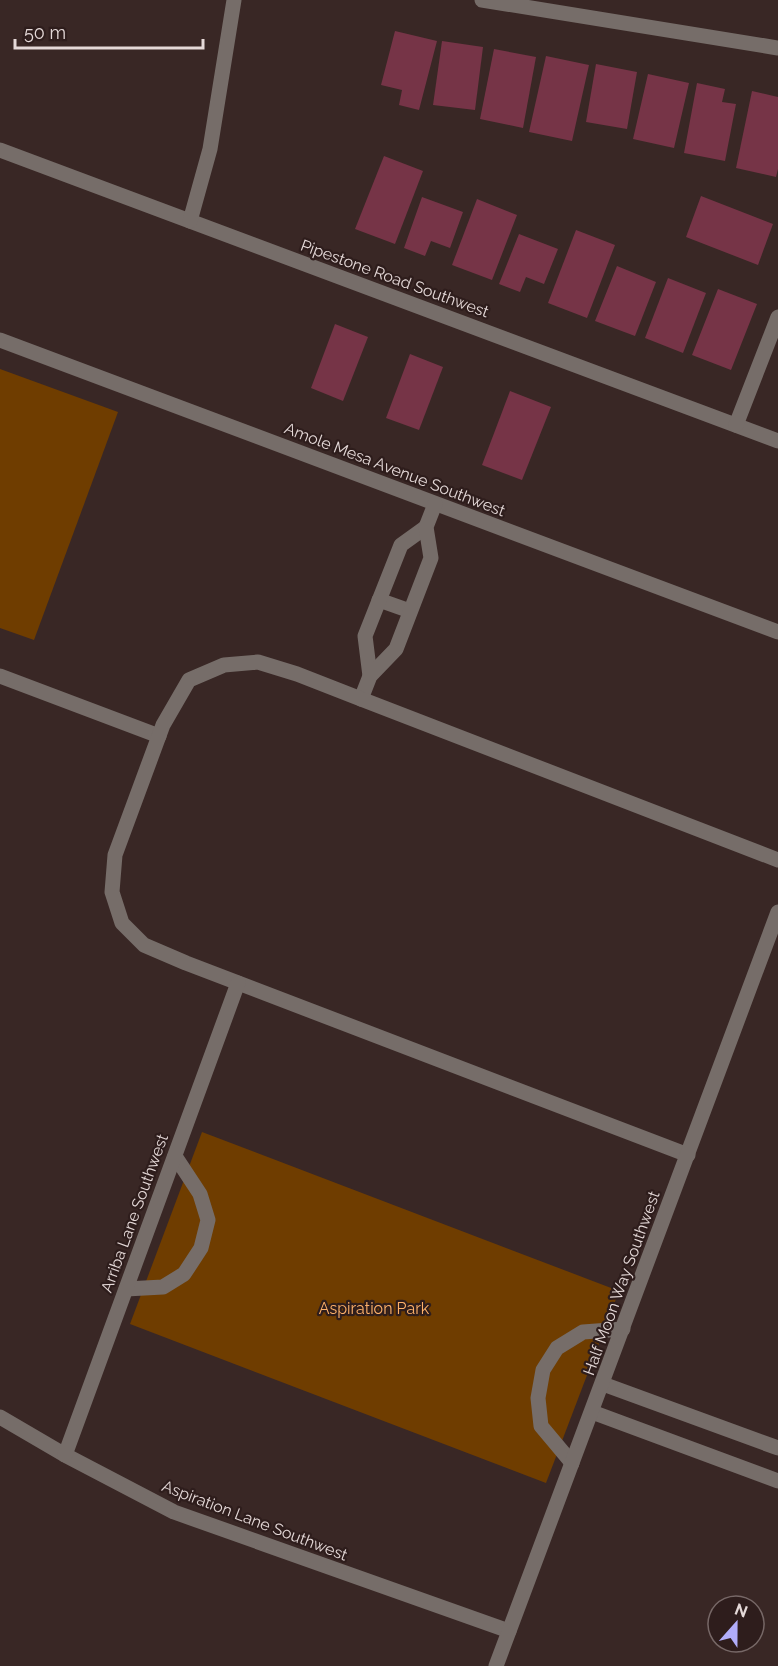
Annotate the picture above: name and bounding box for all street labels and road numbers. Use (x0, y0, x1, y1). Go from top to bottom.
street label: Pipestone Road Southwest (298, 236, 492, 322)
street label: Amole Mesa Avenue Southwest (282, 419, 508, 521)
street label: Arriba Lane Southwest (97, 1131, 172, 1295)
street label: Half Moon Way Southwest (579, 1188, 664, 1378)
street label: Aspiration Lane Southwest (159, 1476, 351, 1565)

